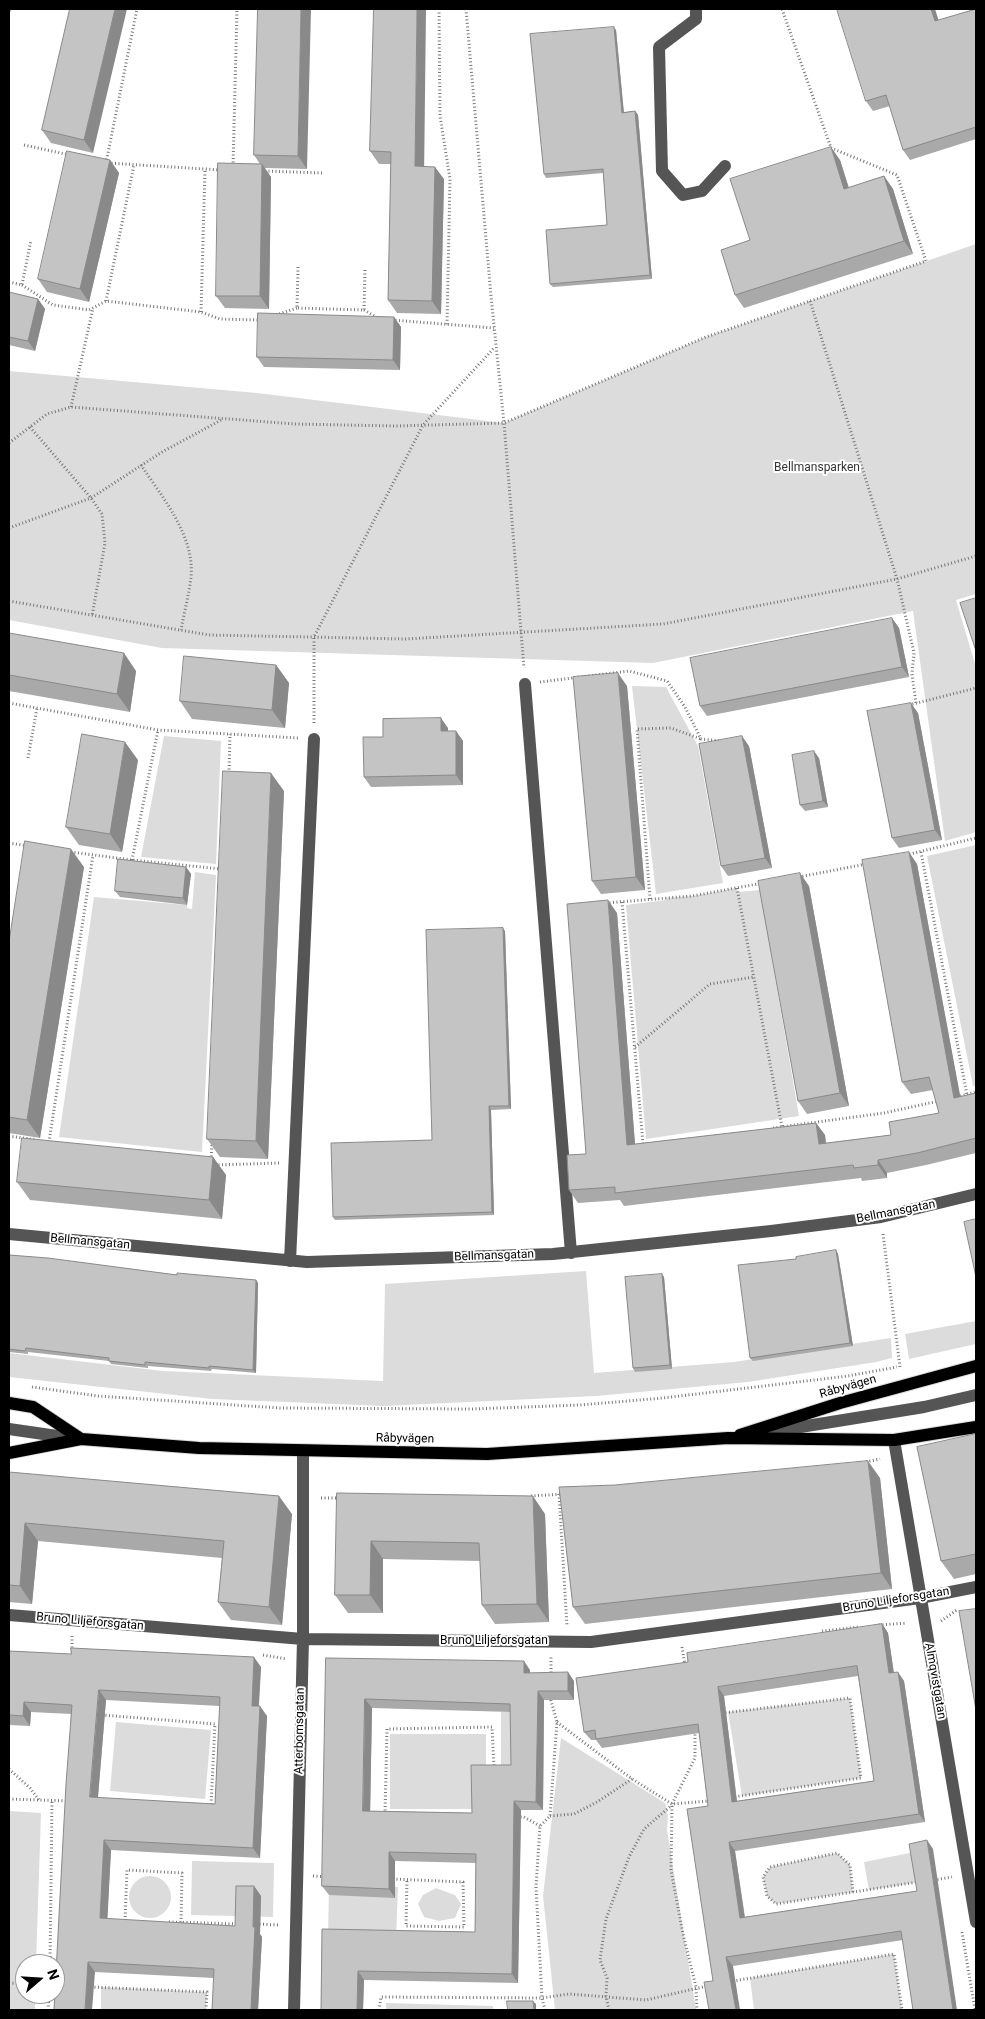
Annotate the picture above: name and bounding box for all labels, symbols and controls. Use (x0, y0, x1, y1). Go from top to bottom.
park label: Bellmansparken (774, 461, 860, 475)
street label: Bellmansgatan (855, 1197, 937, 1227)
street label: Bellmansgatan (50, 1231, 130, 1253)
street label: Bellmansgatan (454, 1247, 534, 1265)
street label: Råbyvägen (818, 1372, 878, 1402)
street label: Råbyvägen (376, 1431, 434, 1447)
street label: Bruno Liljeforsgatan (842, 1584, 950, 1616)
street label: Bruno Liljeforsgatan (36, 1610, 144, 1634)
street label: Bruno Liljeforsgatan (440, 1634, 548, 1648)
street label: Almqvistgatan (921, 1642, 949, 1720)
street label: Atterbomsgatan (292, 1688, 308, 1774)
north arrow (15, 1954, 65, 2004)
text: N (44, 1967, 62, 1982)

